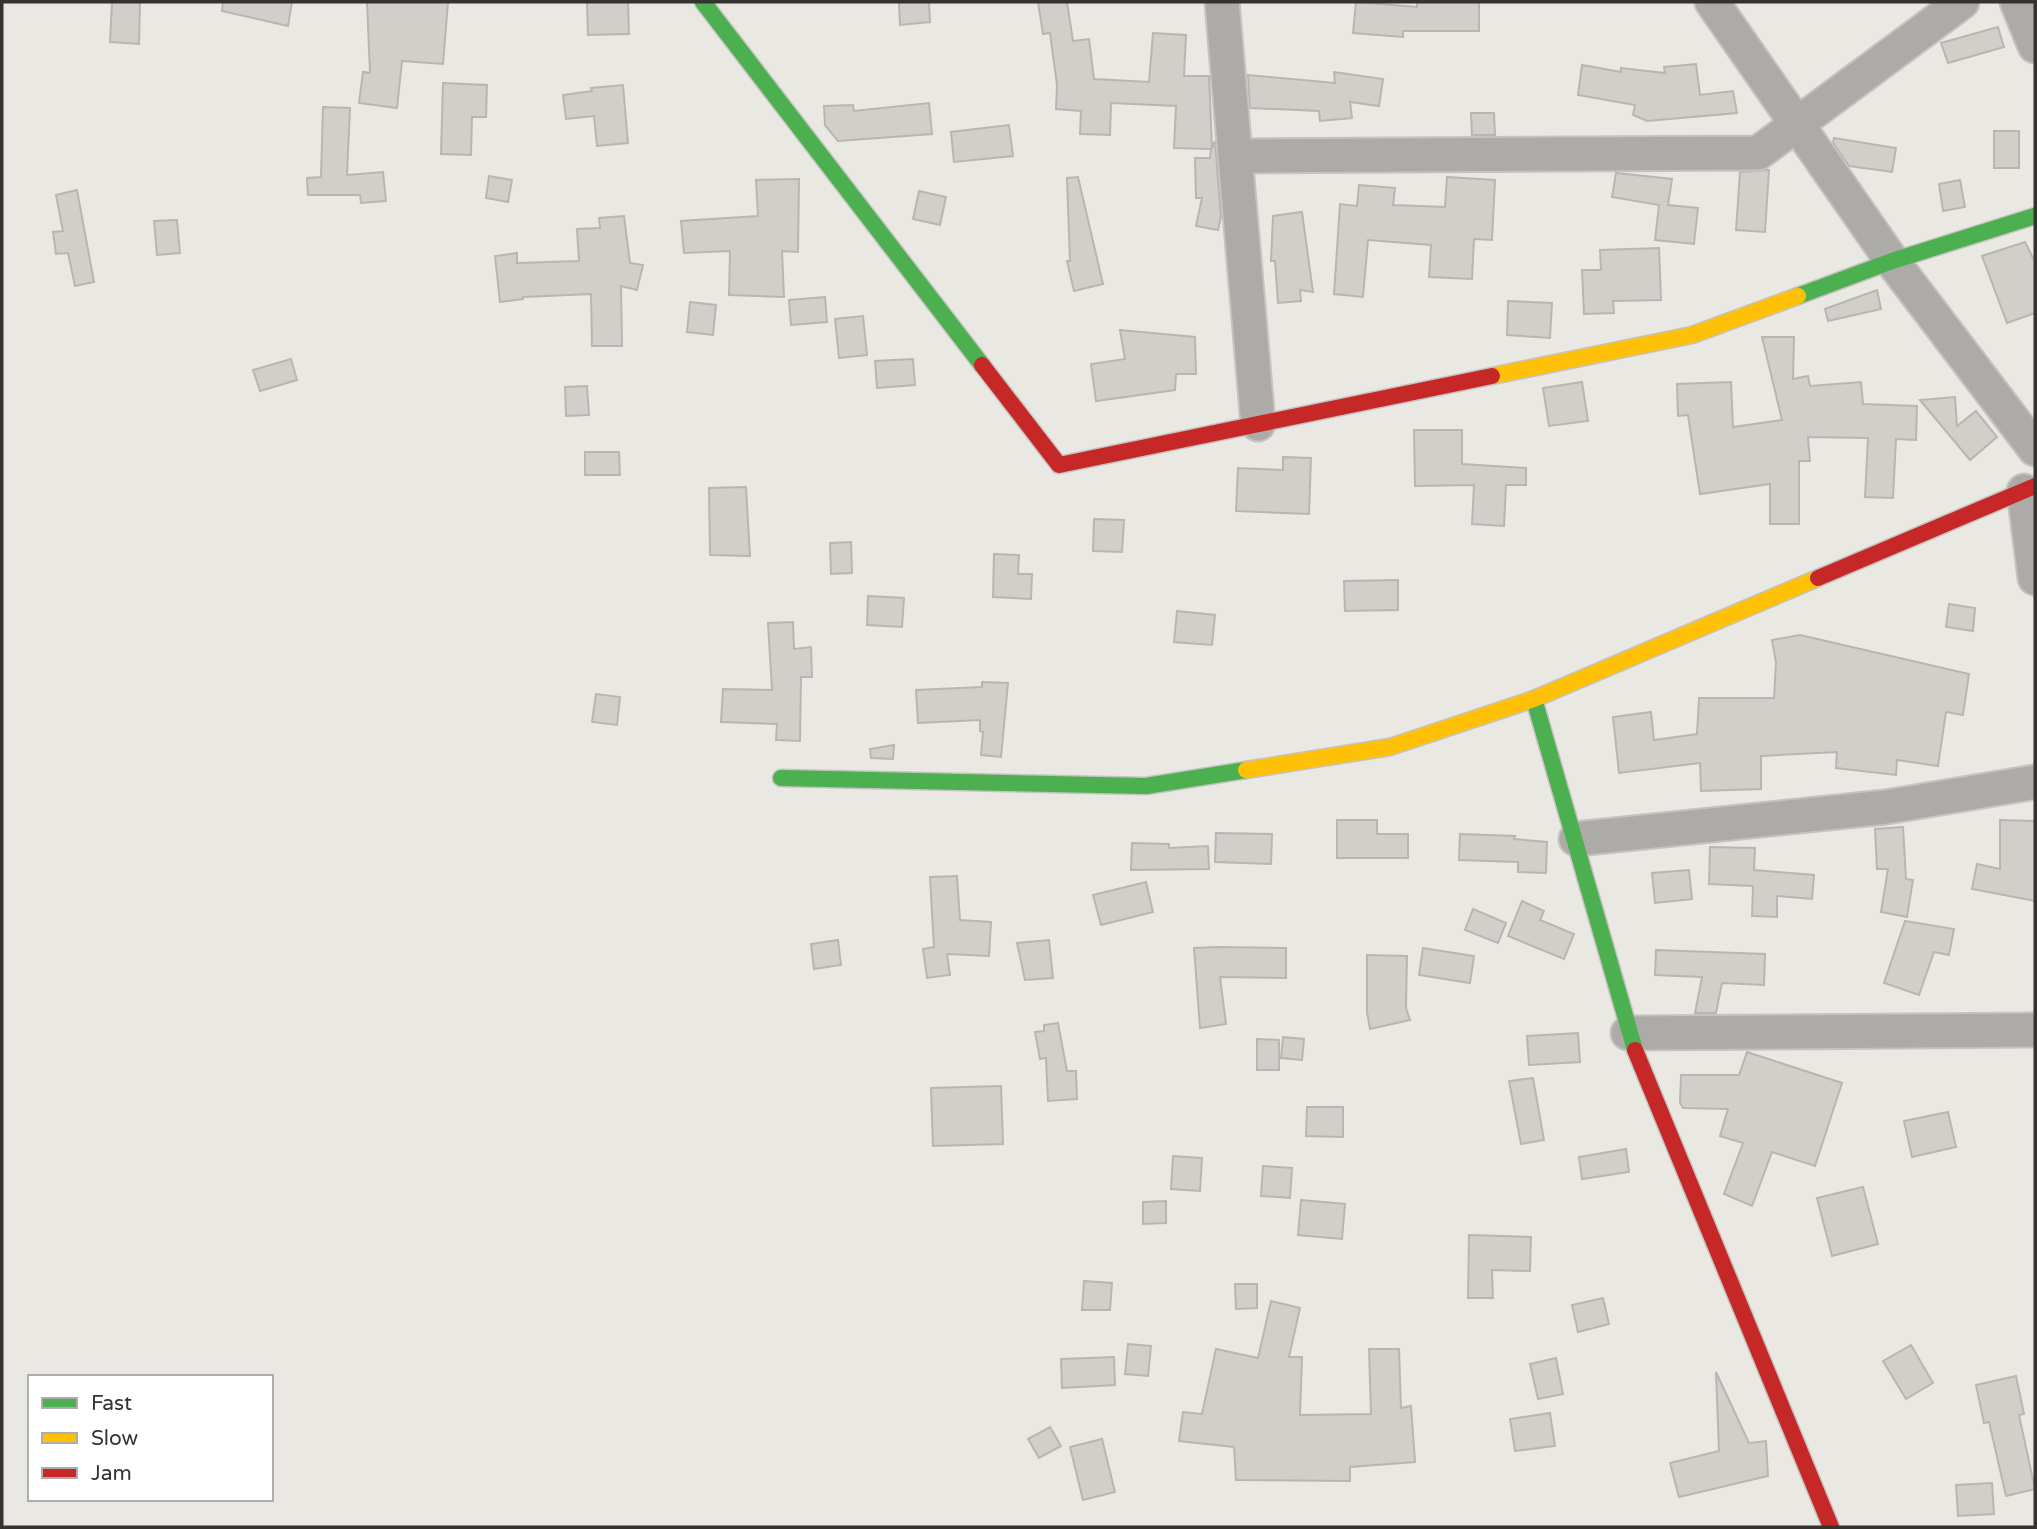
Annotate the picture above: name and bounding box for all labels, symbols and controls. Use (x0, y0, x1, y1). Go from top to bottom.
legend (28, 1375, 273, 1501)
text: Fast (91, 1391, 132, 1416)
text: Slow (91, 1426, 139, 1451)
text: Jam (91, 1461, 132, 1486)

